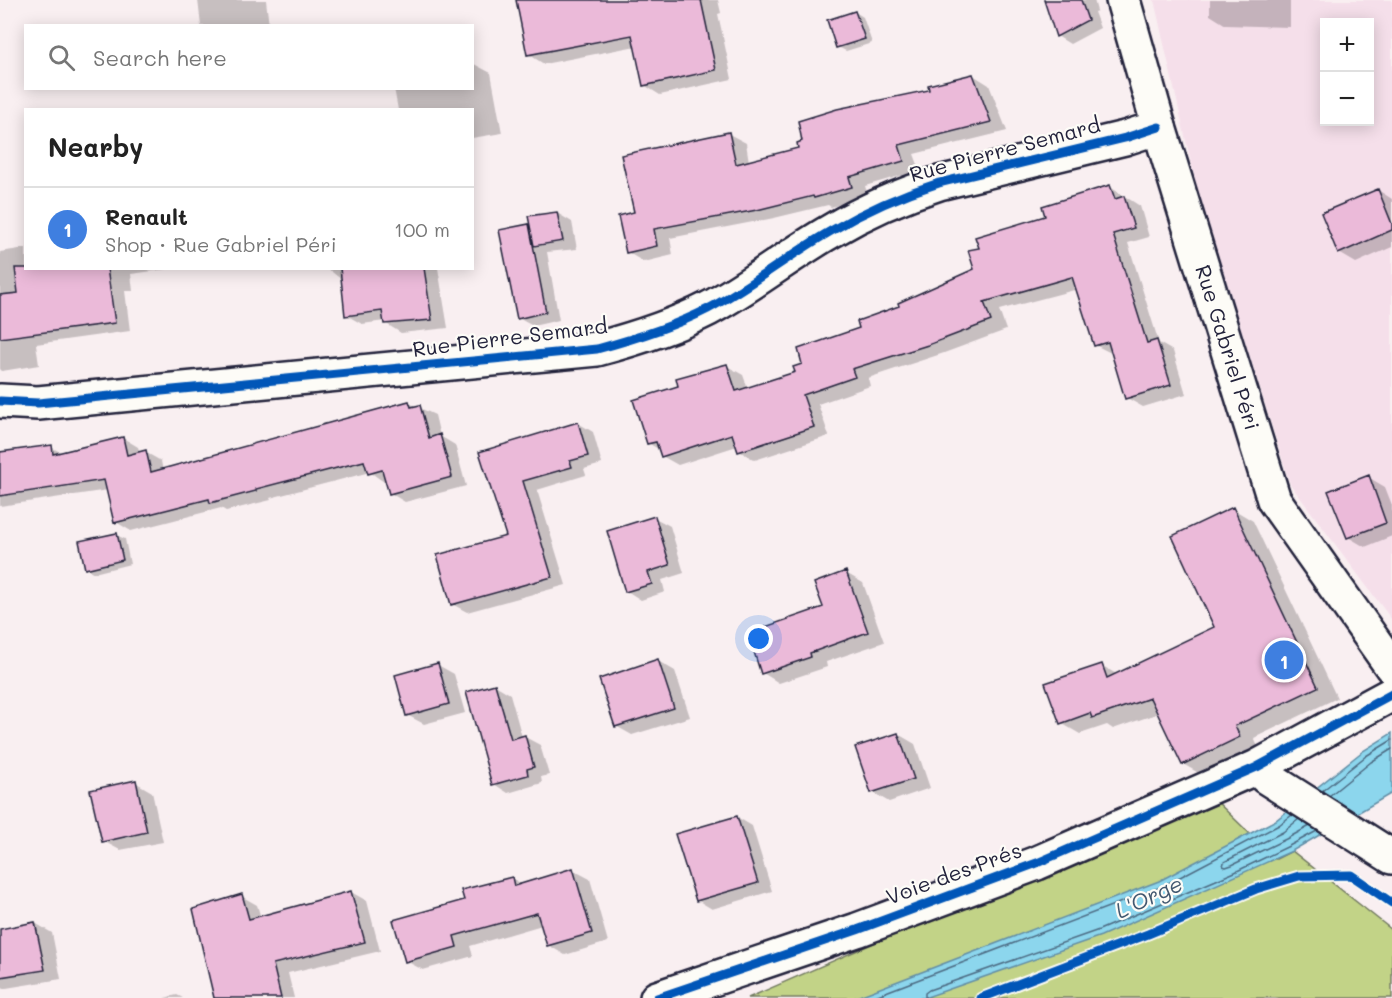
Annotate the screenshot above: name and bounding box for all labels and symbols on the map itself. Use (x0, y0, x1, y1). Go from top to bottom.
street label: Rue Pierre Semard (906, 110, 1103, 187)
street label: Rue Gabriel Péri (1190, 261, 1267, 433)
street label: Rue Pierre Semard (411, 311, 609, 362)
your location (744, 624, 773, 653)
pin: 1 (1264, 638, 1304, 682)
street label: Voie des Prés (882, 836, 1025, 910)
water label: L'Orge (1110, 868, 1187, 925)

